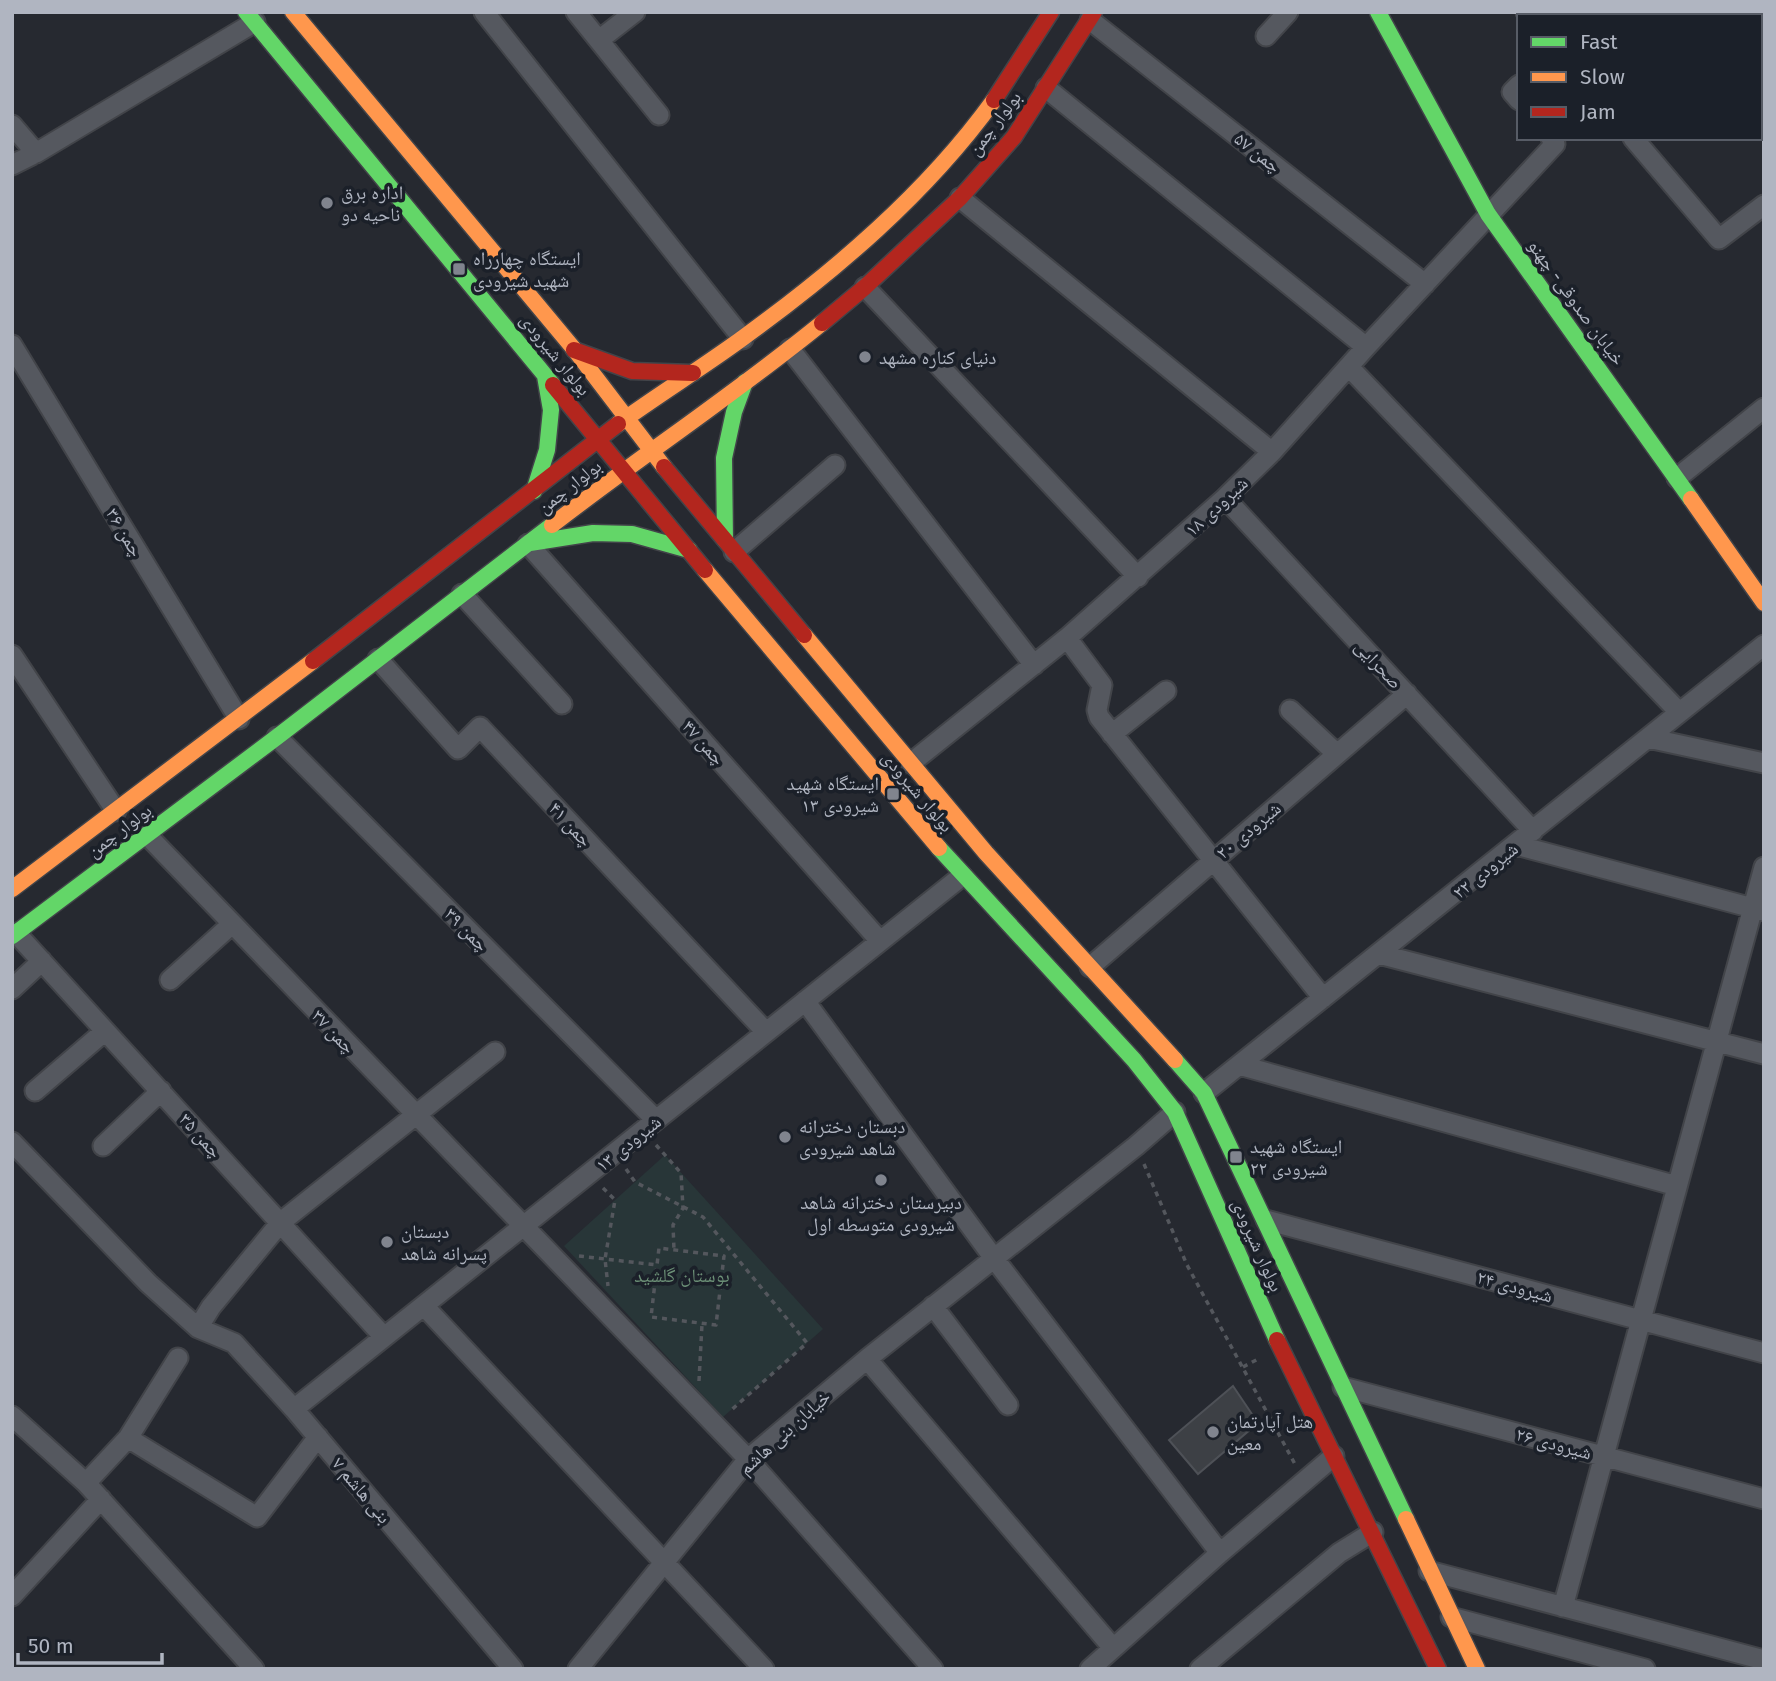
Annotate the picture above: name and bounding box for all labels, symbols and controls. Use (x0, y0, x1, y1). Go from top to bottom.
legend (1517, 14, 1762, 140)
text: Fast (1580, 29, 1618, 55)
text: Slow (1580, 64, 1625, 90)
street label: بولوار چمن (963, 86, 1026, 160)
text: Jam (1580, 99, 1616, 125)
street label: چمن ۵۷ (1230, 127, 1286, 178)
place label: اداره برق ناحیه دو (341, 181, 403, 226)
marker: اداره برق ناحیه دو (319, 195, 335, 211)
street label: خیابان صدوقی- چهنو (1523, 235, 1630, 370)
place label: ایستگاه چهارراه شهید شیرودی (473, 247, 581, 292)
marker: ایستگاه چهارراه شهید شیرودی (451, 261, 467, 277)
street label: بولوار شیرودی (515, 308, 596, 400)
place label: دنیای کناره مشهد (879, 346, 997, 369)
marker: دنیای کناره مشهد (857, 349, 873, 365)
street label: بولوار چمن (533, 454, 606, 519)
street label: شیرودی ۱۸ (1180, 471, 1253, 541)
street label: چمن ۳۶ (101, 504, 148, 561)
street label: صحرایی (1350, 635, 1407, 694)
street label: چمن ۴۷ (677, 715, 730, 770)
street label: بولوار شیرودی (877, 746, 958, 837)
place label: ایستگاه شهید شیرودی ۱۳ (787, 772, 879, 817)
marker: ایستگاه شهید شیرودی ۱۳ (885, 786, 901, 802)
street label: چمن ۴۱ (544, 797, 597, 852)
street label: شیرودی ۲۰ (1211, 797, 1285, 864)
street label: بولوار چمن (82, 799, 156, 862)
street label: شیرودی ۲۲ (1448, 837, 1523, 904)
street label: چمن ۳۹ (440, 902, 494, 956)
street label: چمن ۳۷ (307, 1004, 360, 1058)
street label: چمن ۳۵ (174, 1108, 227, 1163)
street label: شیرودی ۱۳ (591, 1110, 666, 1177)
place label: دبستان دخترانه شاهد شیرودی (799, 1115, 905, 1160)
marker: دبستان دخترانه شاهد شیرودی (777, 1129, 793, 1145)
place label: ایستگاه شهید شیرودی ۲۲ (1250, 1135, 1342, 1180)
marker: ایستگاه شهید شیرودی ۲۲ (1228, 1149, 1244, 1165)
marker: دبیرستان دخترانه شاهد شیرودی متوسطه اول (873, 1172, 889, 1188)
place label: دبیرستان دخترانه شاهد شیرودی متوسطه اول (800, 1191, 962, 1236)
street label: بولوار شیرودی (1227, 1195, 1288, 1295)
place label: دبستان پسرانه شاهد (401, 1220, 487, 1265)
marker: دبستان پسرانه شاهد (379, 1234, 395, 1250)
park label: بوستان گلشید (634, 1264, 730, 1287)
street label: شیرودی ۲۴ (1474, 1265, 1555, 1308)
street label: خیابان بنی هاشم (734, 1385, 836, 1480)
place label: هتل آپارتمان معین (1227, 1410, 1313, 1455)
street label: شیرودی ۲۶ (1513, 1422, 1594, 1465)
marker: هتل آپارتمان معین (1205, 1424, 1221, 1440)
street label: بنی هاشم ۷ (327, 1453, 396, 1529)
scale bar (18, 1622, 161, 1666)
text: 50 m (28, 1633, 74, 1659)

